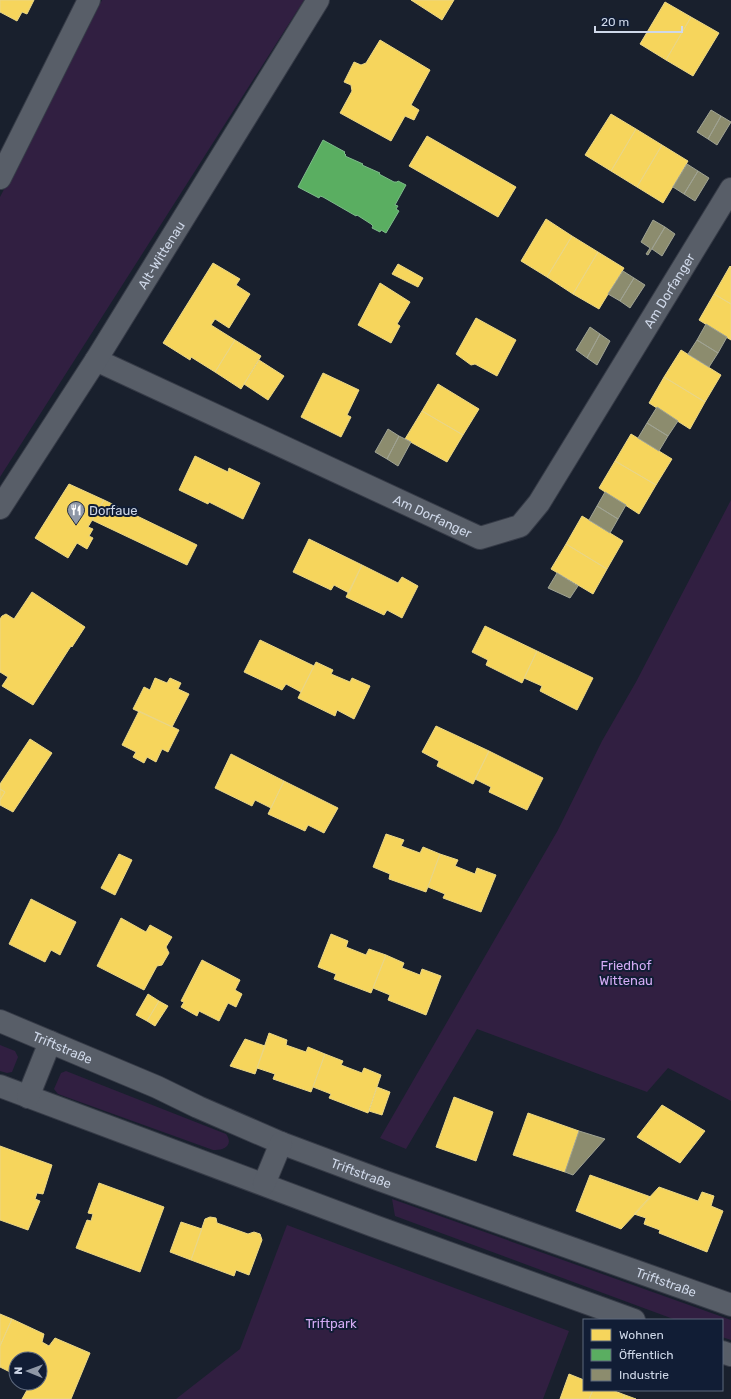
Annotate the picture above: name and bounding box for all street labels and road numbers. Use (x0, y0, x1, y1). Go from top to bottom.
street label: Alt-Wittenau (134, 218, 187, 291)
street label: Am Dorfanger (640, 250, 698, 331)
street label: Am Dorfanger (391, 491, 474, 541)
street label: Triftstraße (31, 1028, 95, 1067)
street label: Triftstraße (329, 1155, 393, 1191)
street label: Triftstraße (634, 1264, 699, 1300)

